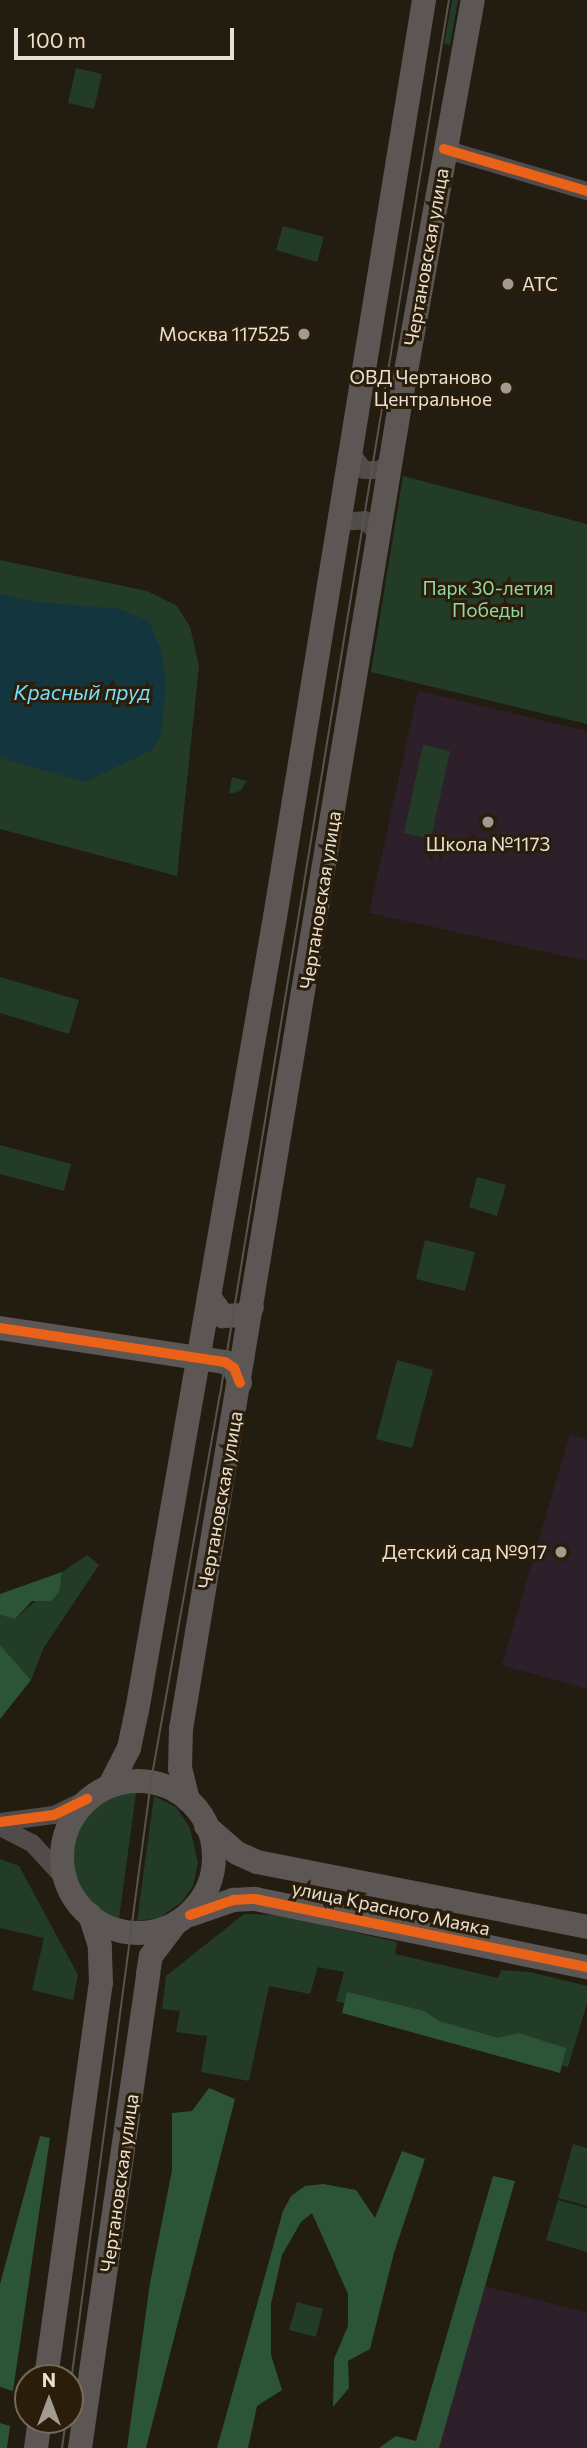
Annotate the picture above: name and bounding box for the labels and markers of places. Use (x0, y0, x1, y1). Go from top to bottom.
place label: АТС (522, 273, 558, 295)
marker: АТС (500, 276, 516, 292)
place label: Москва 117525 (159, 323, 290, 345)
marker: Москва 117525 (296, 326, 312, 342)
place label: ОВД Чертаново Центральное (349, 366, 492, 410)
marker: ОВД Чертаново Центральное (498, 380, 514, 396)
marker: Школа №1173 (480, 814, 496, 830)
place label: Школа №1173 (426, 833, 550, 855)
place label: Детский сад №917 (382, 1541, 547, 1563)
marker: Детский сад №917 (553, 1544, 569, 1560)

